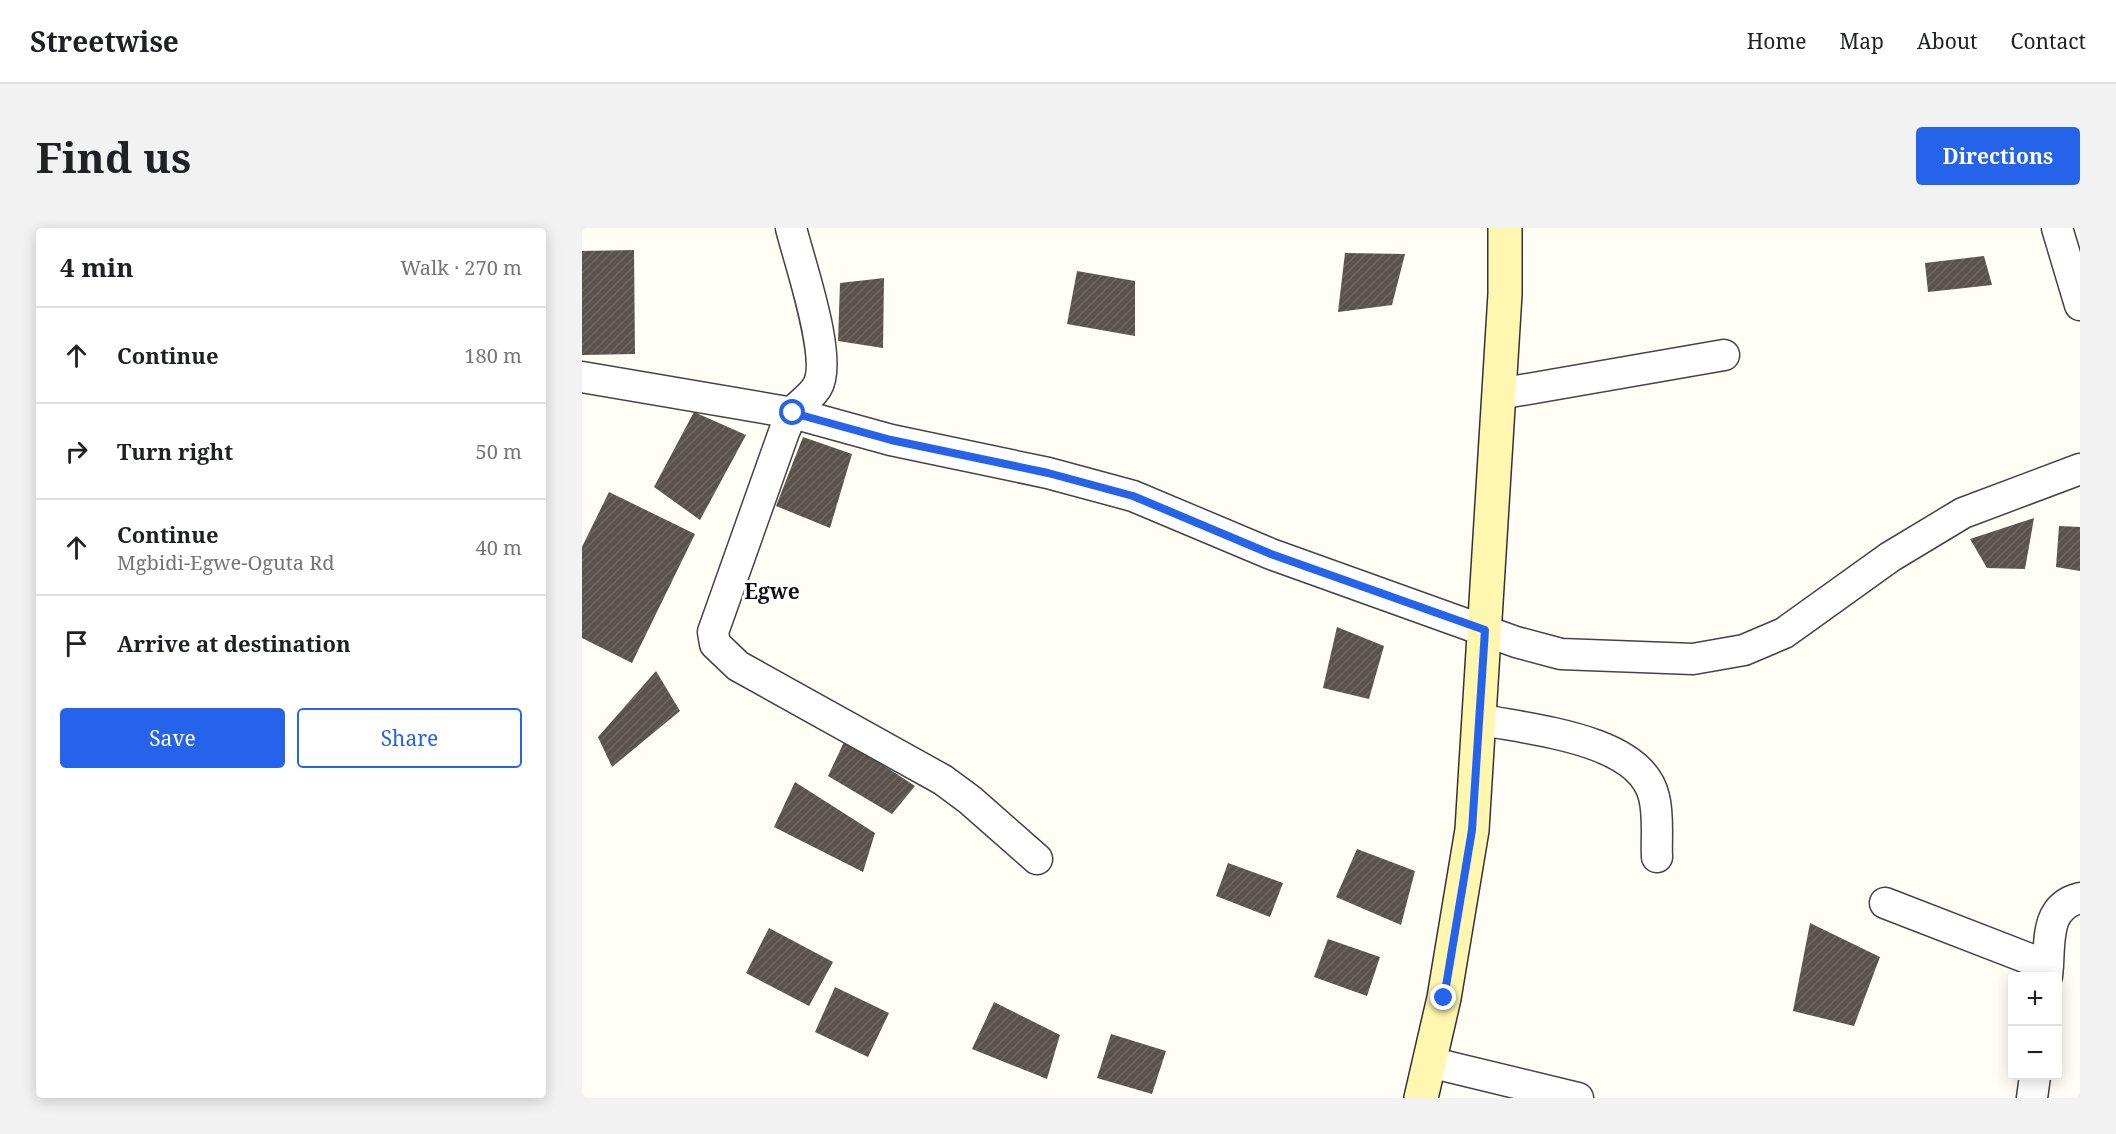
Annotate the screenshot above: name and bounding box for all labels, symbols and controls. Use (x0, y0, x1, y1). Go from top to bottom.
text: Streetwise (30, 22, 179, 60)
text: Home (1747, 27, 1807, 55)
text: Map (1840, 27, 1884, 55)
text: About (1917, 27, 1978, 55)
text: Contact (2011, 27, 2086, 55)
button: Directions (1916, 127, 2080, 185)
text: Find us (36, 128, 191, 185)
text: 4 min (60, 249, 134, 285)
text: Walk · 270 m (400, 254, 522, 281)
icon: ahead (60, 339, 93, 372)
text: Continue (117, 340, 219, 370)
text: 180 m (464, 342, 522, 369)
route start (779, 399, 805, 425)
icon: right (60, 435, 93, 468)
text: Turn right (117, 436, 233, 466)
text: 50 m (476, 438, 522, 465)
text: Continue (117, 519, 219, 549)
icon: ahead (60, 531, 93, 564)
text: 40 m (476, 534, 522, 561)
text: Mgbidi-Egwe-Oguta Rd (117, 549, 335, 576)
district label: Egwe (744, 577, 800, 605)
icon: arrive (60, 627, 93, 660)
text: Arrive at destination (117, 628, 351, 658)
button: Save (60, 708, 285, 768)
button: Share (297, 708, 522, 768)
map controls (2008, 972, 2062, 1080)
button: + (2008, 972, 2062, 1026)
route end (1430, 984, 1456, 1010)
button: − (2008, 1026, 2062, 1080)

